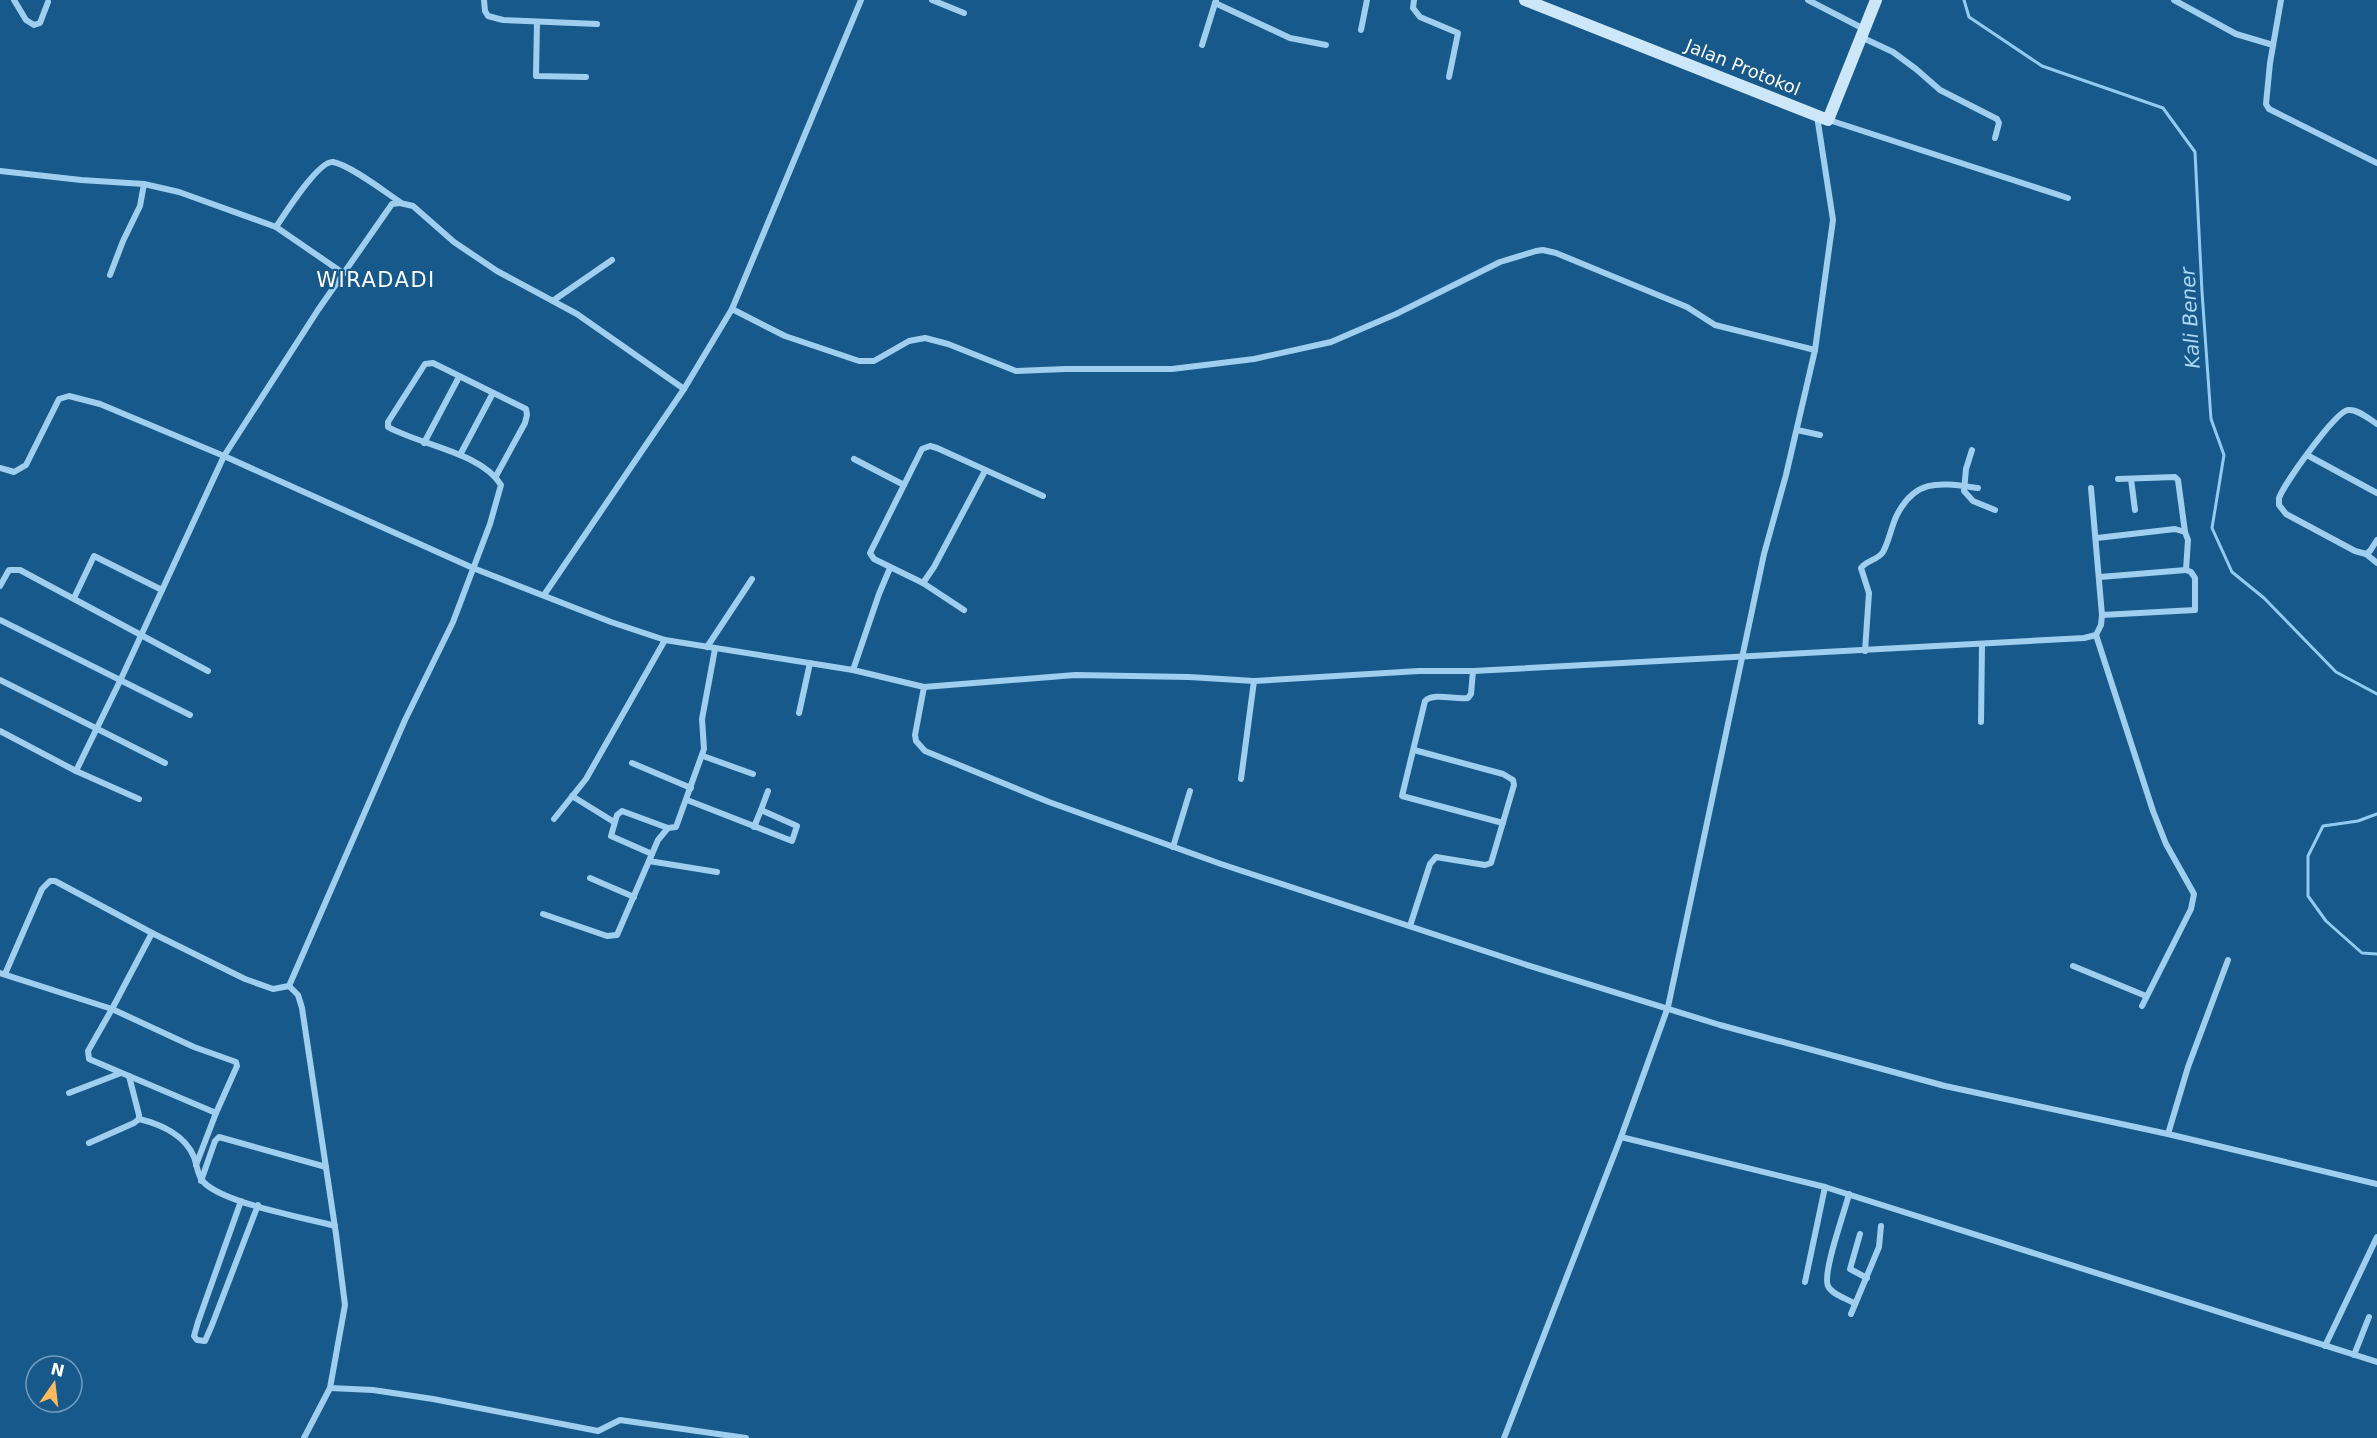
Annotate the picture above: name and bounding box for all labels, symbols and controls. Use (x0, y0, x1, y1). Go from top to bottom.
street label: Jalan Protokol (1682, 34, 1803, 100)
water label: Kali Bener (2175, 265, 2205, 369)
district label: WIRADADI (316, 268, 436, 292)
north arrow (24, 1354, 84, 1414)
text: N (49, 1359, 66, 1381)

